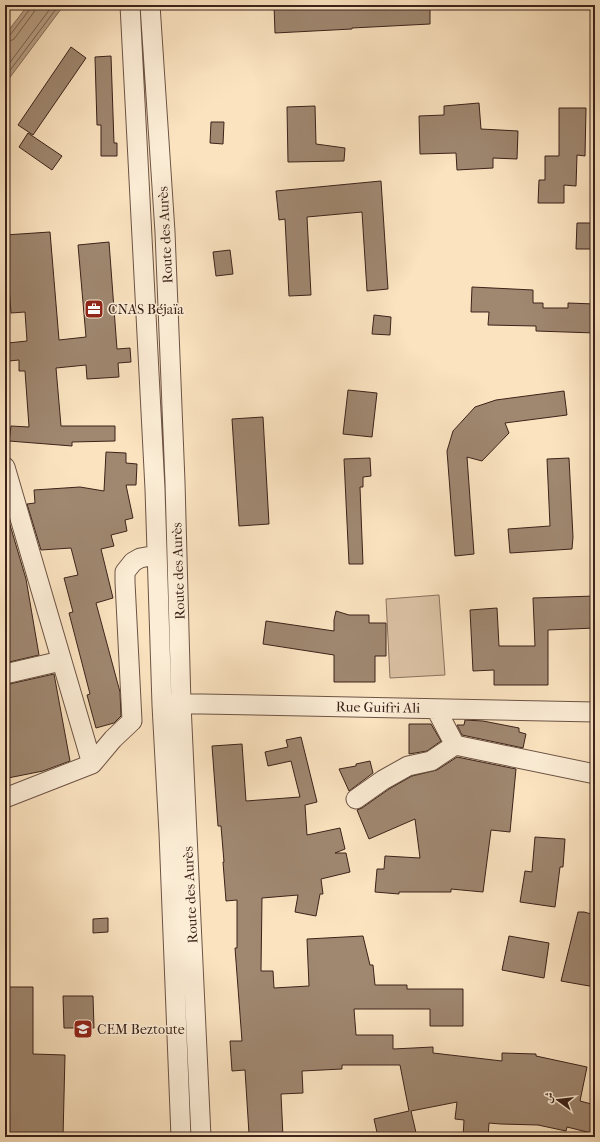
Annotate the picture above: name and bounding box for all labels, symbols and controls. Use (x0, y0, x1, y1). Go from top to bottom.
street label: Route des Aurès (154, 186, 177, 284)
office icon: CNAS Béjaïa (83, 298, 105, 320)
place label: CNAS Béjaïa (108, 301, 184, 318)
street label: Route des Aurès (168, 522, 189, 620)
street label: Rue Guifri Ali (336, 698, 420, 717)
street label: Route des Aurès (179, 846, 202, 944)
school or university icon: CEM Beztoute (72, 1018, 94, 1040)
place label: CEM Beztoute (97, 1021, 185, 1038)
north arrow (538, 1080, 578, 1120)
text: ش (541, 1091, 557, 1104)

